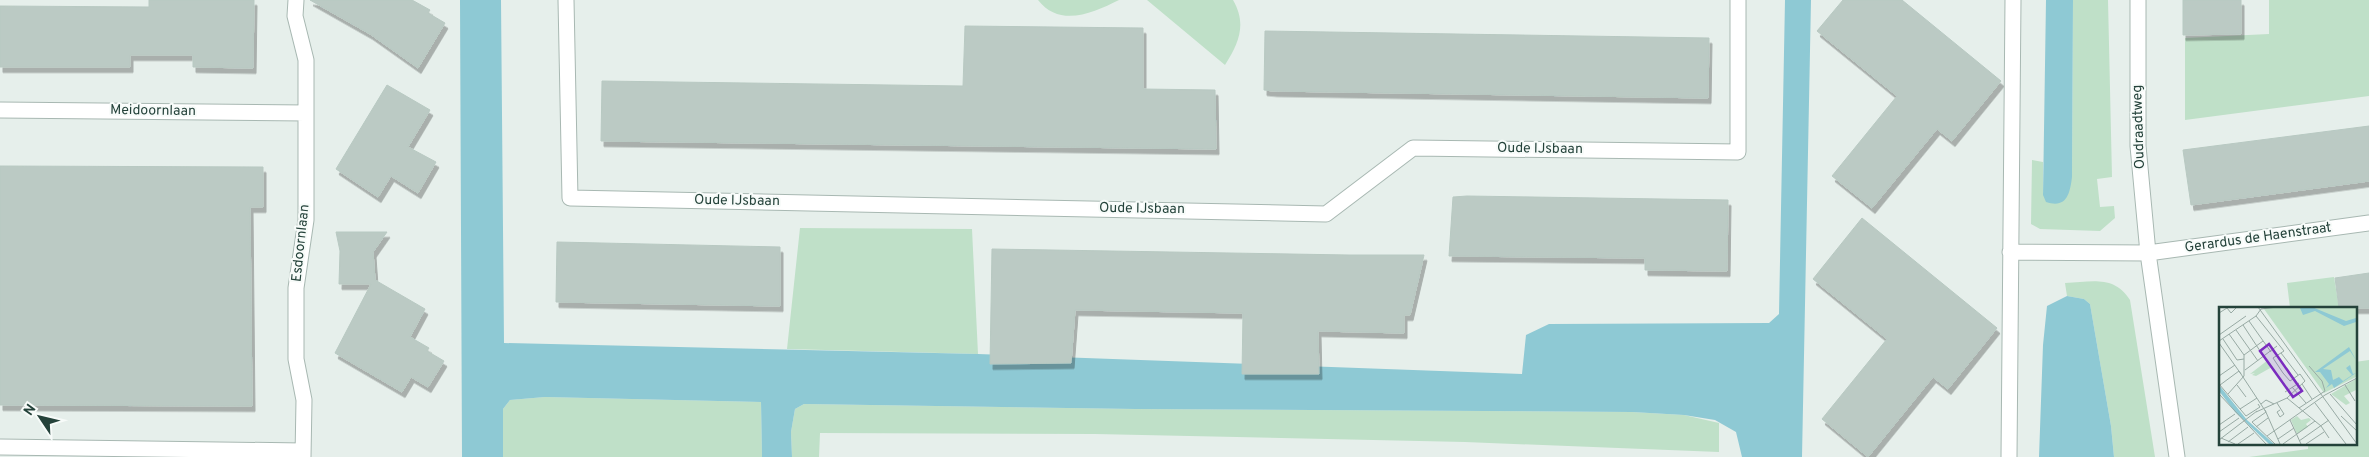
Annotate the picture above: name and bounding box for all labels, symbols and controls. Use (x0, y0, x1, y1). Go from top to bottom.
street label: Oudraadtweg (2129, 84, 2149, 170)
street label: Meidoornlaan (110, 102, 196, 120)
street label: Oude IJsbaan (1497, 140, 1583, 158)
street label: Oude IJsbaan (694, 192, 780, 210)
street label: Oude IJsbaan (1099, 200, 1185, 218)
street label: Esdoornlaan (288, 203, 314, 283)
street label: Gerardus de Haenstraat (2183, 219, 2333, 257)
inset map (2219, 307, 2356, 444)
north arrow (15, 392, 65, 442)
text: N (21, 401, 40, 419)

